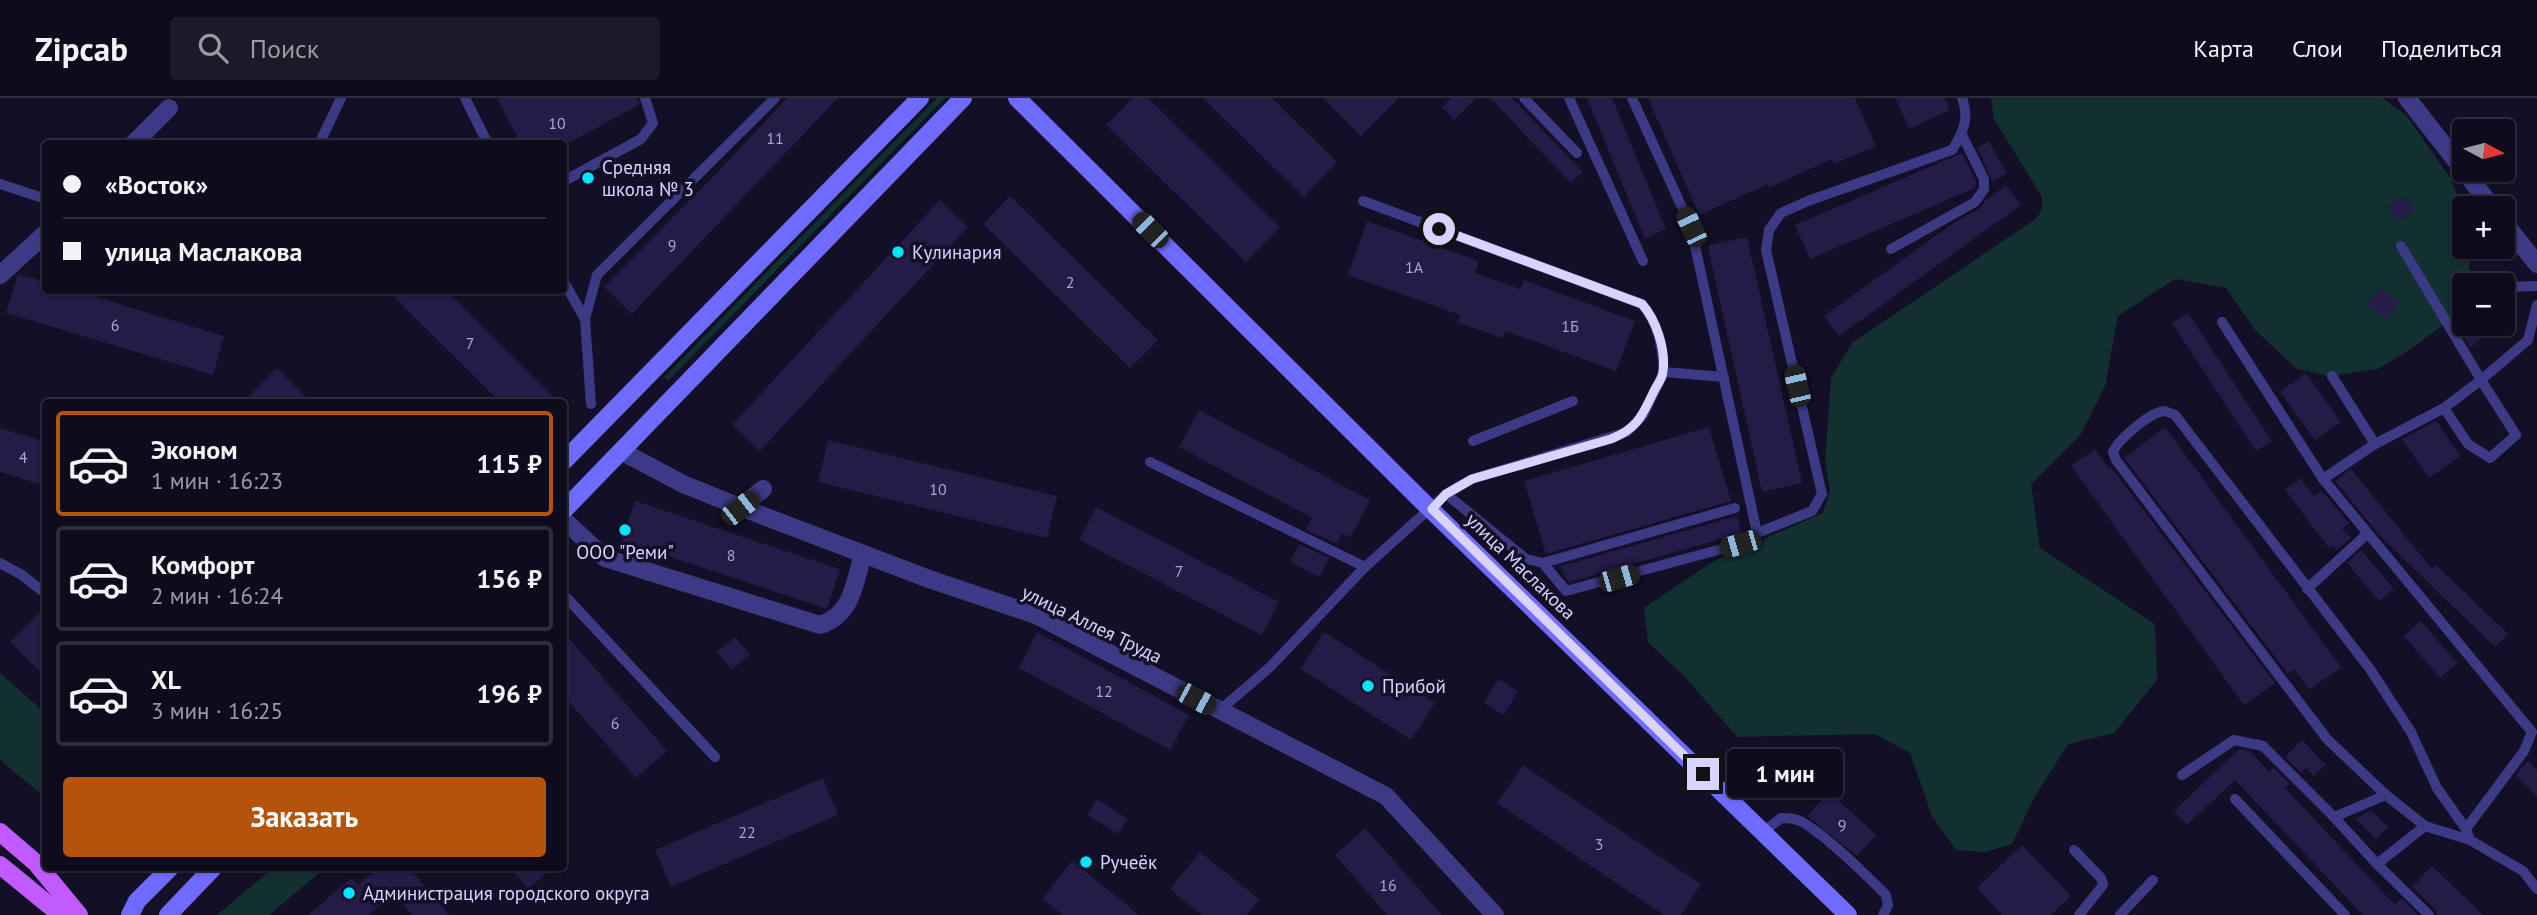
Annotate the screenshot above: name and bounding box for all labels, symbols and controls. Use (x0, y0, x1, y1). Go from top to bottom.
search box (170, 17, 660, 80)
text: Zipcab (35, 27, 128, 70)
icon: search (194, 29, 232, 67)
text: Поиск (250, 32, 319, 65)
text: Карта (2193, 33, 2254, 64)
text: Слои (2292, 33, 2343, 64)
text: Поделиться (2381, 33, 2502, 64)
house number: 10 (548, 113, 566, 133)
north arrow (2452, 119, 2515, 182)
map controls (2452, 119, 2515, 336)
house number: 11 (766, 128, 784, 148)
place label: Средняя школа № 3 (602, 155, 694, 201)
text: «Восток» (105, 168, 208, 201)
marker: Средняя школа № 3 (580, 170, 596, 186)
button: + (2452, 196, 2515, 259)
car (1673, 204, 1710, 250)
car (1128, 208, 1173, 252)
route start (1423, 213, 1455, 245)
text: улица Маслакова (105, 235, 302, 268)
house number: 9 (668, 235, 676, 255)
place label: Кулинария (912, 240, 1001, 264)
marker: Кулинария (890, 244, 906, 260)
house number: 1А (1405, 257, 1424, 277)
house number: 2 (1066, 272, 1074, 292)
button: − (2452, 273, 2515, 336)
house number: 6 (111, 315, 119, 335)
house number: 1Б (1561, 316, 1579, 336)
house number: 7 (466, 333, 474, 353)
car (1783, 363, 1812, 409)
icon: car (67, 432, 130, 495)
text: Эконом (151, 433, 238, 466)
house number: 4 (19, 447, 28, 467)
text: 115 ₽ (476, 447, 542, 480)
text: 1 мин · 16:23 (151, 466, 283, 495)
house number: 10 (929, 479, 947, 499)
car (717, 487, 764, 529)
street label: улица Маслакова (1461, 508, 1581, 624)
marker: ООО "Реми" (617, 522, 633, 538)
car (1717, 528, 1764, 560)
place label: ООО "Реми" (576, 540, 674, 564)
house number: 8 (727, 545, 735, 565)
icon: car (67, 547, 130, 610)
text: Комфорт (151, 548, 254, 581)
house number: 7 (1175, 561, 1183, 581)
text: 156 ₽ (476, 562, 542, 595)
car (1596, 562, 1643, 594)
street label: улица Аллея Труда (1018, 580, 1166, 668)
text: 2 мин · 16:24 (151, 581, 283, 610)
icon: car (67, 662, 130, 725)
text: XL (151, 663, 181, 696)
place label: Прибой (1382, 674, 1446, 698)
text: 196 ₽ (476, 677, 542, 710)
marker: Прибой (1360, 678, 1376, 694)
car (1173, 680, 1220, 718)
house number: 12 (1095, 681, 1113, 701)
text: 3 мин · 16:25 (151, 696, 283, 725)
house number: 6 (611, 713, 619, 733)
callout: 1 мин (1728, 750, 1843, 798)
route end (1687, 758, 1719, 790)
text: 1 мин (1755, 759, 1815, 788)
button: Заказать (63, 777, 546, 857)
house number: 9 (1838, 815, 1846, 835)
house number: 22 (738, 822, 756, 842)
house number: 3 (1595, 834, 1603, 854)
place label: Ручеёк (1100, 850, 1157, 874)
marker: Ручеёк (1078, 854, 1094, 870)
house number: 16 (1379, 875, 1397, 895)
place label: Администрация городского округа (363, 881, 650, 905)
marker: Администрация городского округа (341, 885, 357, 901)

